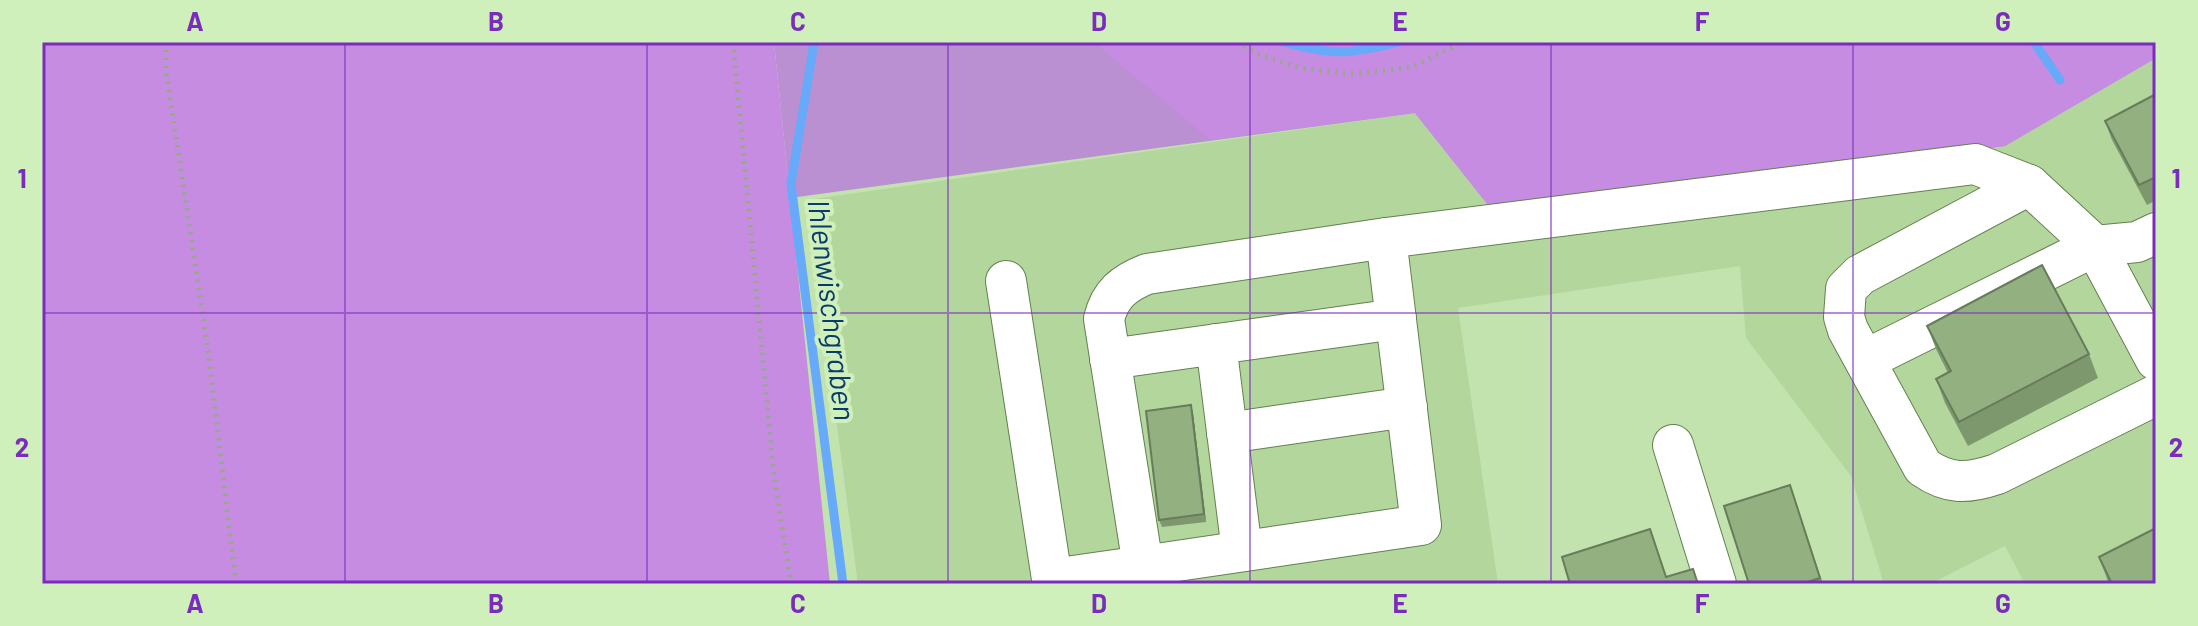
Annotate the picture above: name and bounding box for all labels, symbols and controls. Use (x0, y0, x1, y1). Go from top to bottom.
text: A (186, 5, 204, 36)
text: B (488, 5, 504, 36)
text: C (790, 5, 806, 36)
text: D (1091, 5, 1107, 36)
text: E (1392, 5, 1408, 36)
text: F (1695, 5, 1710, 36)
text: G (1995, 5, 2011, 36)
text: 1 (17, 162, 27, 193)
text: 1 (2171, 162, 2181, 193)
water label: Ihlenwischgraben (802, 197, 864, 422)
text: 2 (15, 431, 29, 462)
text: 2 (2169, 431, 2183, 462)
text: A (186, 587, 204, 618)
text: B (488, 587, 504, 618)
text: C (790, 587, 806, 618)
text: D (1091, 587, 1107, 618)
text: E (1392, 587, 1408, 618)
text: F (1695, 587, 1710, 618)
text: G (1995, 587, 2011, 618)

